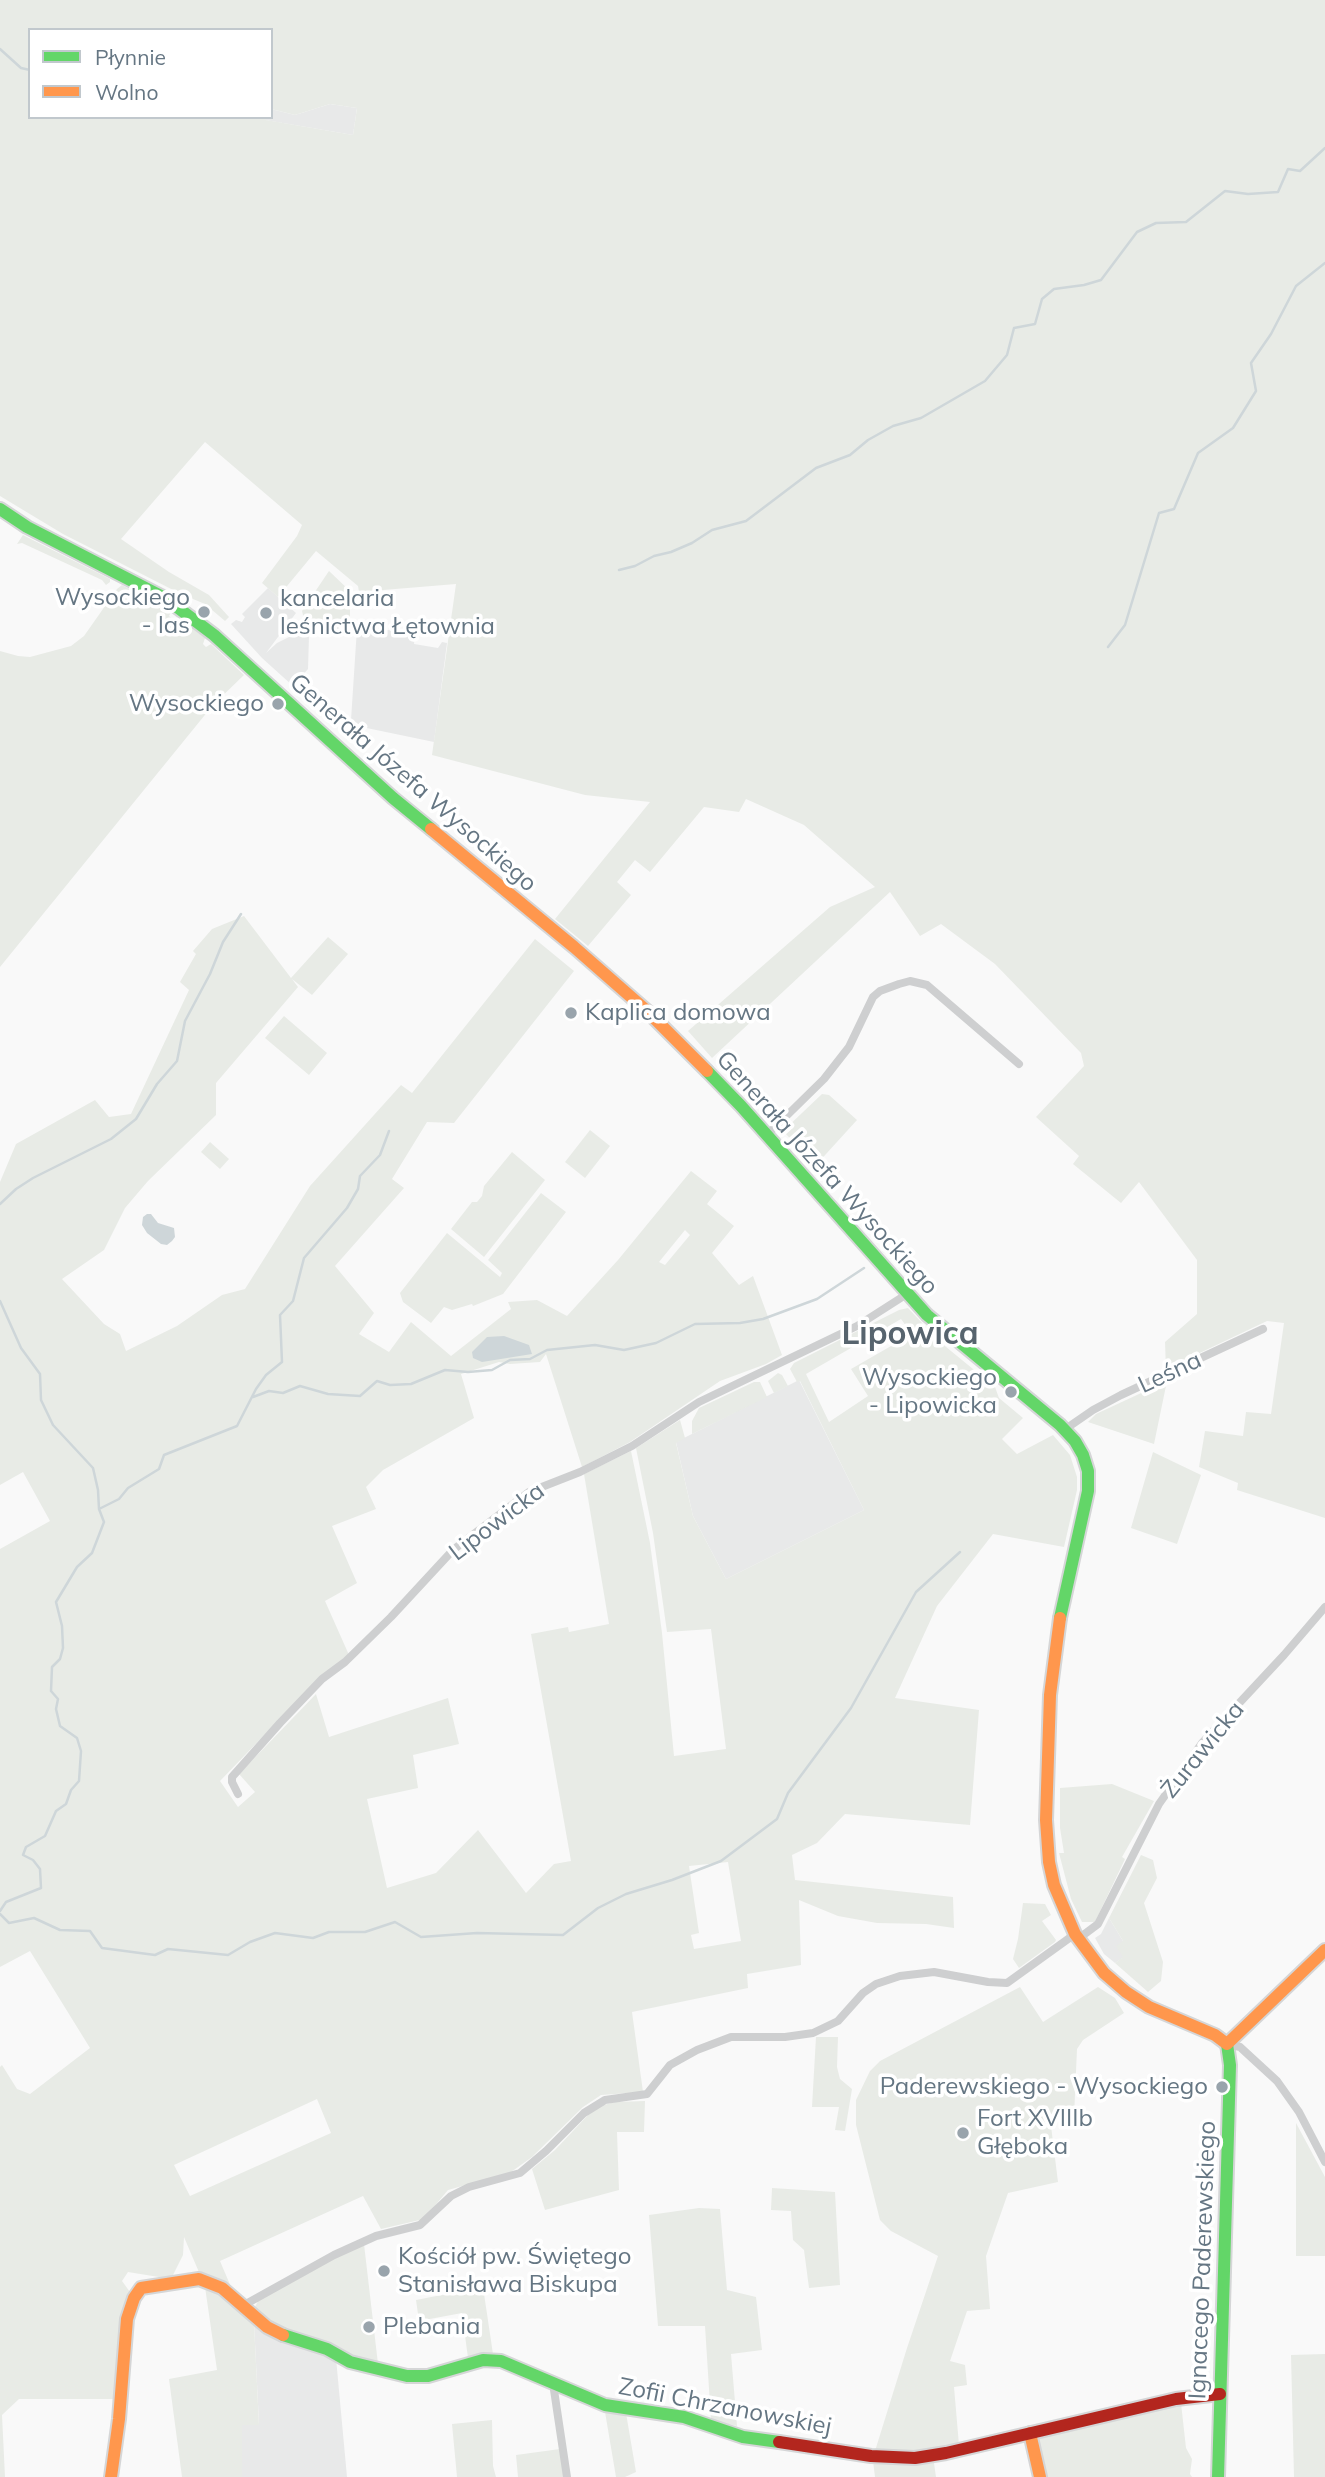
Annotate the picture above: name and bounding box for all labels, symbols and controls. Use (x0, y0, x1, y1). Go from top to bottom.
legend (28, 28, 273, 119)
text: Płynnie (95, 44, 166, 70)
text: Wolno (95, 79, 158, 105)
place label: Wysockiego - las (55, 584, 190, 640)
place label: kancelaria leśnictwa Łętownia (280, 585, 495, 641)
marker: Wysockiego - las (196, 604, 212, 620)
marker: kancelaria leśnictwa Łętownia (258, 605, 274, 621)
street label: Generała Józefa Wysockiego (284, 668, 542, 898)
place label: Wysockiego (129, 690, 264, 718)
marker: Wysockiego (270, 696, 286, 712)
place label: Kaplica domowa (585, 999, 771, 1027)
marker: Kaplica domowa (563, 1005, 579, 1021)
street label: Generała Józefa Wysockiego (710, 1045, 944, 1301)
district label: Lipowica (841, 1315, 979, 1353)
street label: Leśna (1134, 1346, 1206, 1400)
place label: Wysockiego - Lipowicka (862, 1364, 997, 1420)
marker: Wysockiego - Lipowicka (1003, 1384, 1019, 1400)
street label: Lipowicka (444, 1477, 550, 1567)
street label: Żurawicka (1155, 1696, 1251, 1804)
place label: Paderewskiego - Wysockiego (880, 2073, 1208, 2101)
marker: Paderewskiego - Wysockiego (1214, 2079, 1230, 2095)
place label: Fort XVIIIb Głęboka (977, 2105, 1093, 2161)
street label: Ignacego Paderewskiego (1184, 2120, 1222, 2400)
marker: Fort XVIIIb Głęboka (955, 2125, 971, 2141)
place label: Kościół pw. Świętego Stanisława Biskupa (398, 2243, 631, 2299)
marker: Kościół pw. Świętego Stanisława Biskupa (376, 2263, 392, 2279)
place label: Plebania (383, 2313, 480, 2341)
marker: Plebania (361, 2319, 377, 2335)
street label: Zofii Chrzanowskiej (616, 2372, 834, 2442)

